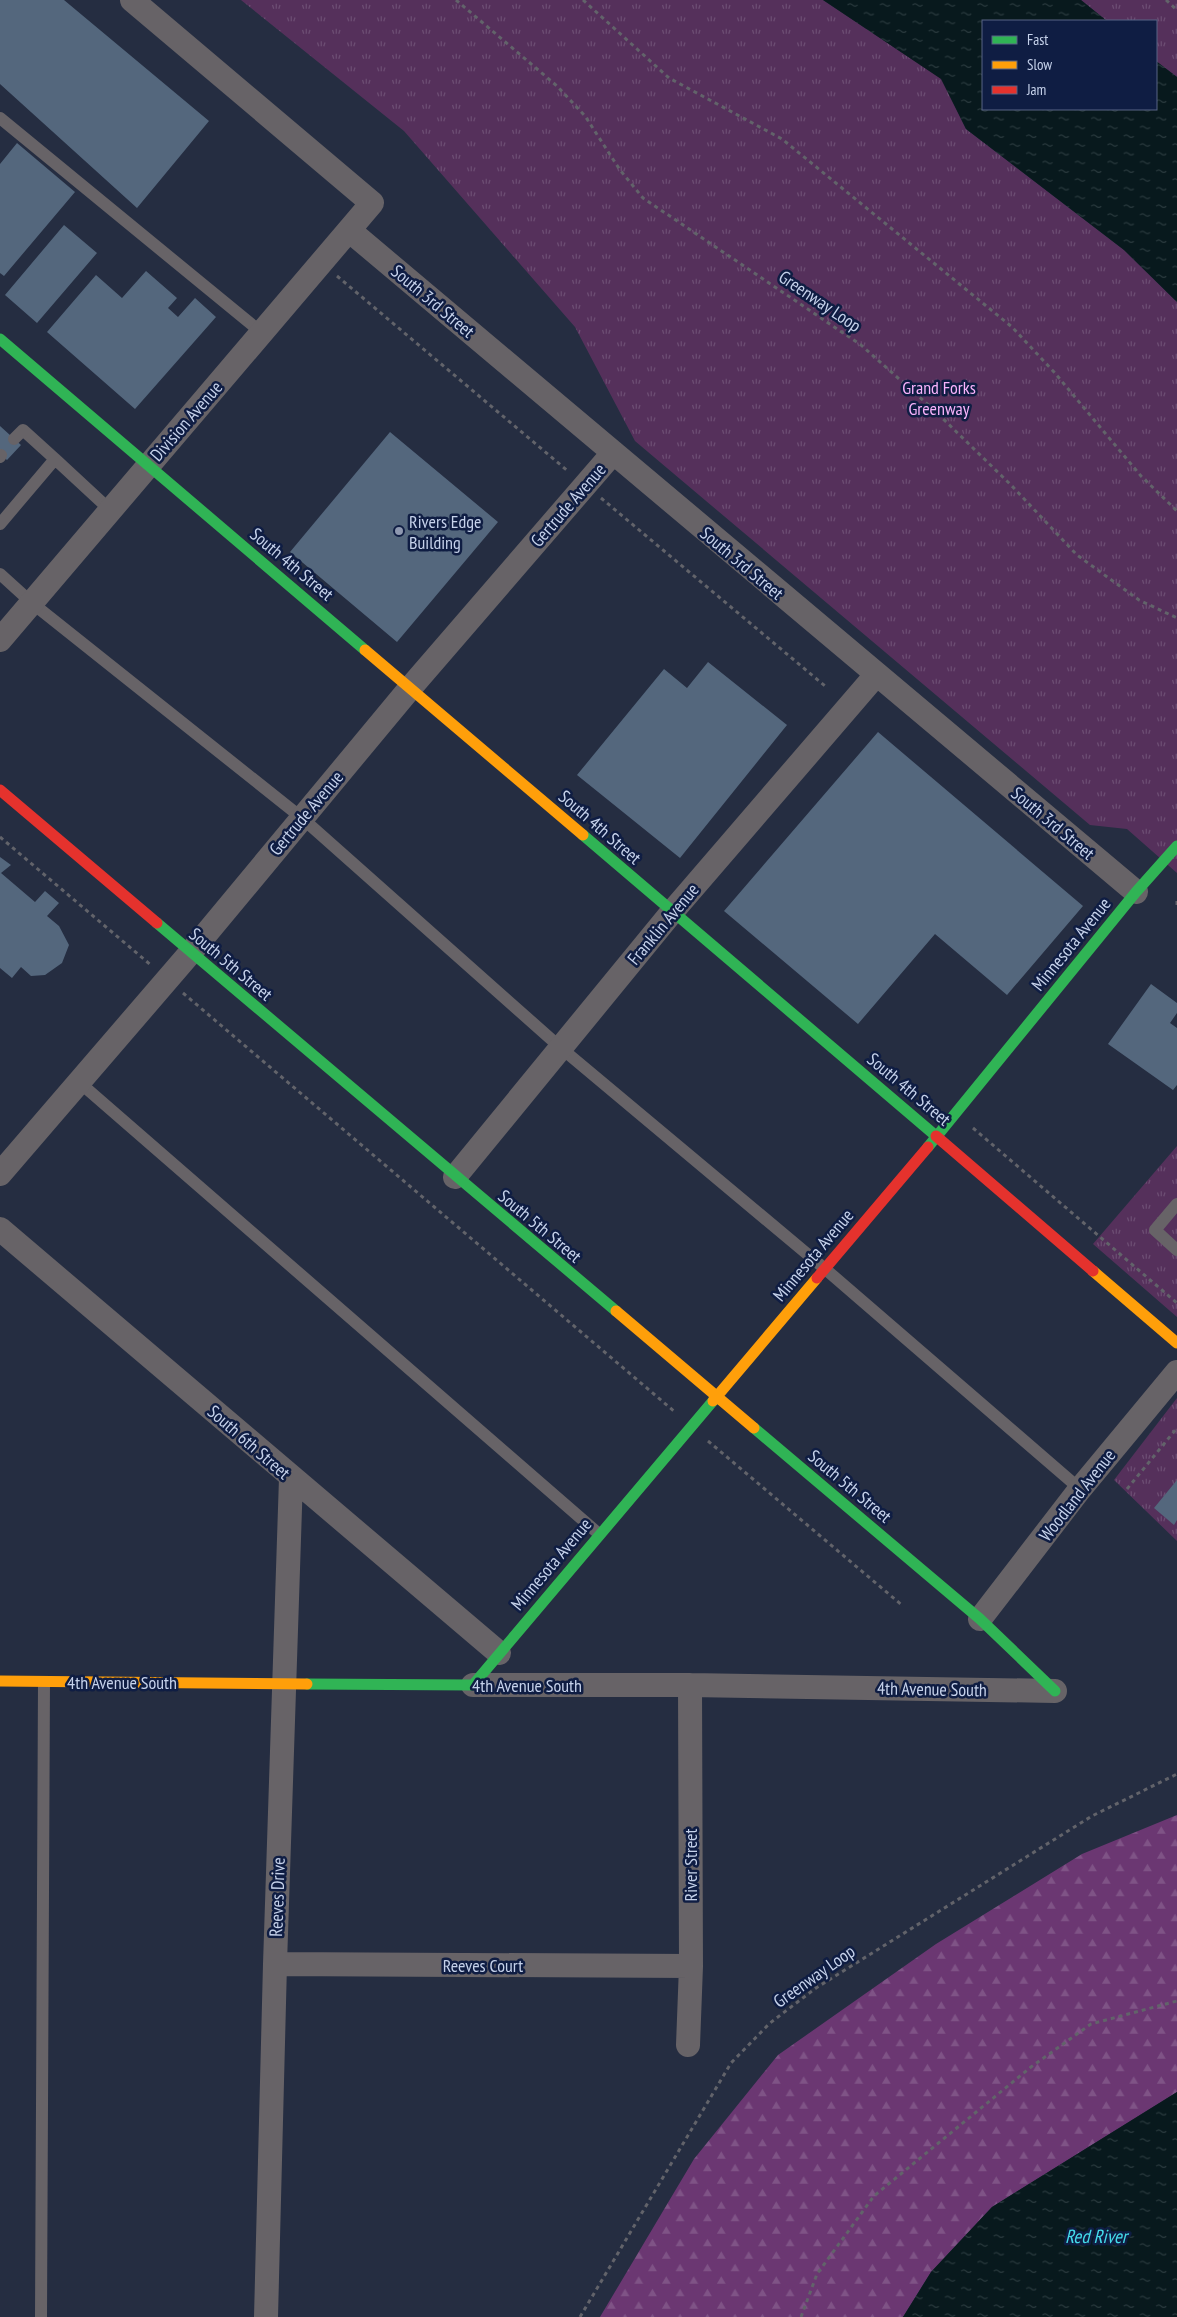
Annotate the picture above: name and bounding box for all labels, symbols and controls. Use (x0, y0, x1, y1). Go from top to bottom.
legend (982, 20, 1157, 110)
text: Fast (1027, 30, 1048, 49)
text: Slow (1027, 55, 1052, 74)
text: Jam (1026, 80, 1046, 99)
street label: South 3rd Street (387, 259, 479, 343)
street label: Greenway Loop (774, 265, 866, 337)
street label: Division Avenue (145, 376, 227, 466)
park label: Grand Forks Greenway (902, 376, 976, 420)
street label: Gertrude Avenue (525, 458, 611, 552)
place label: Rivers Edge Building (409, 510, 482, 554)
street label: South 3rd Street (696, 521, 788, 605)
street label: South 4th Street (246, 522, 339, 606)
marker: Rivers Edge Building (393, 525, 405, 537)
street label: Gertrude Avenue (264, 766, 348, 860)
street label: South 3rd Street (1007, 781, 1099, 865)
street label: South 4th Street (554, 785, 646, 869)
street label: Franklin Avenue (622, 879, 704, 969)
street label: Minnesota Avenue (1026, 893, 1116, 995)
street label: South 5th Street (185, 922, 278, 1006)
street label: South 4th Street (863, 1047, 956, 1131)
street label: South 5th Street (494, 1184, 587, 1268)
street label: Minnesota Avenue (768, 1204, 858, 1306)
street label: South 6th Street (203, 1400, 295, 1484)
street label: South 5th Street (804, 1444, 897, 1528)
street label: Woodland Avenue (1034, 1444, 1120, 1546)
street label: Minnesota Avenue (506, 1513, 596, 1615)
street label: 4th Avenue South (67, 1671, 177, 1694)
street label: 4th Avenue South (472, 1674, 582, 1697)
street label: 4th Avenue South (877, 1677, 987, 1701)
street label: River Street (679, 1828, 702, 1901)
street label: Reeves Drive (264, 1857, 290, 1937)
street label: Greenway Loop (769, 1939, 859, 2012)
street label: Reeves Court (443, 1954, 523, 1977)
water label: Red River (1065, 2224, 1130, 2248)

